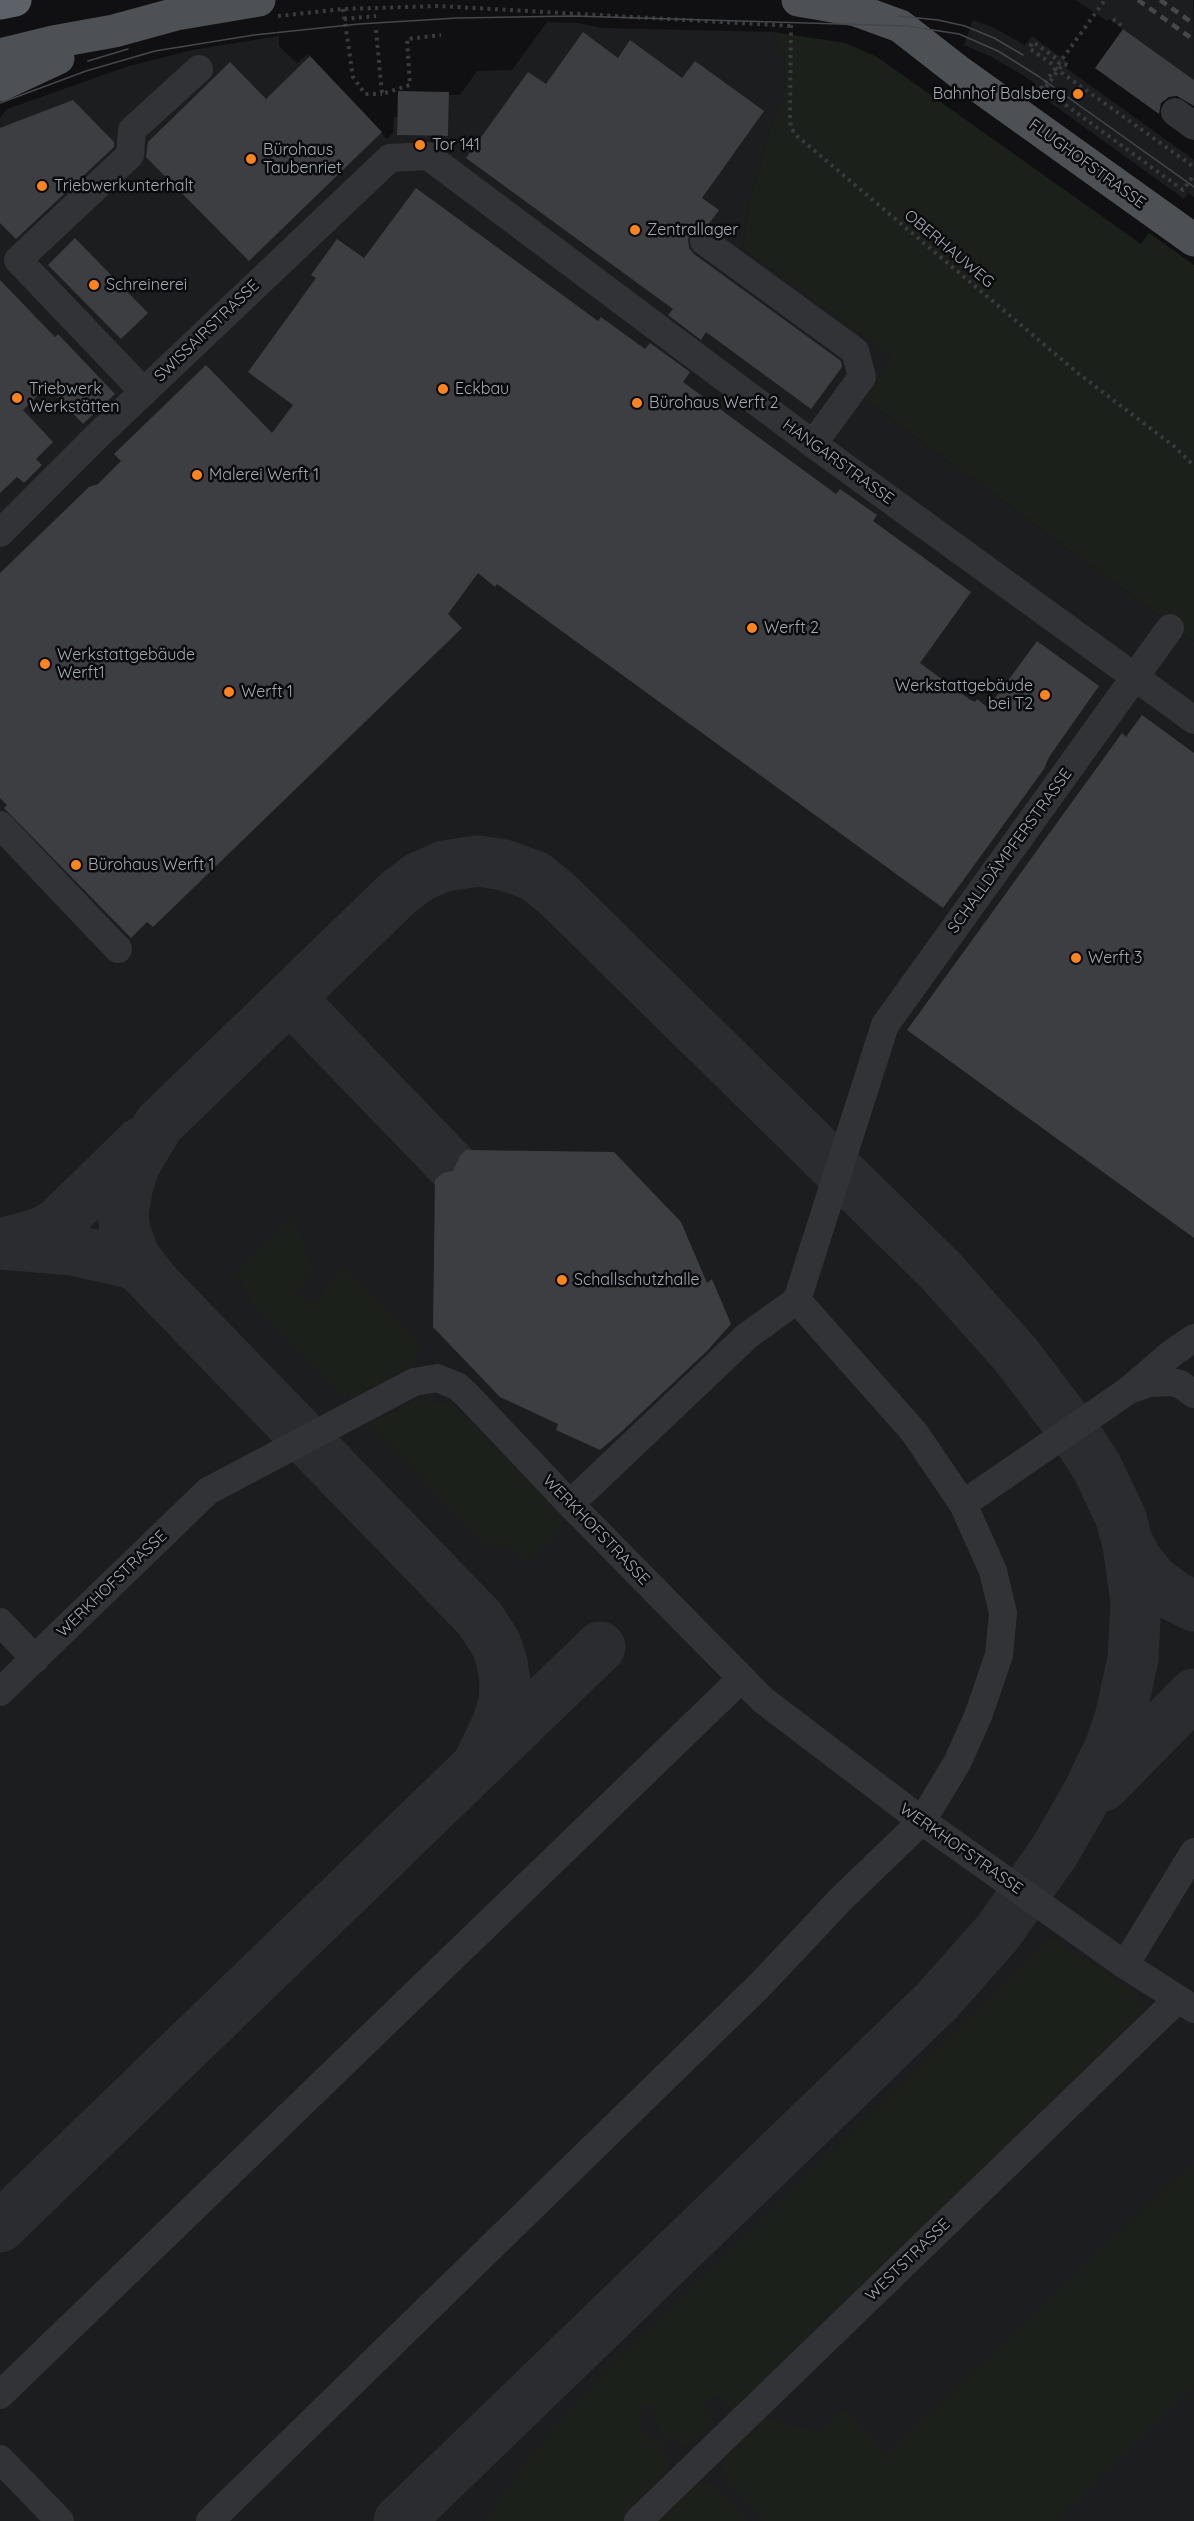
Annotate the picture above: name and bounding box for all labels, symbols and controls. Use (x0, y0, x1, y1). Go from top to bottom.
place label: Bahnhof Balsberg (933, 84, 1066, 104)
marker: Bahnhof Balsberg (1071, 87, 1085, 101)
street label: FLUGHOFSTRASSE (1025, 115, 1149, 213)
place label: Tor 141 (432, 135, 480, 155)
marker: Tor 141 (413, 138, 427, 152)
place label: Bürohaus Taubenriet (263, 140, 342, 178)
marker: Bürohaus Taubenriet (244, 152, 258, 166)
place label: Triebwerkunterhalt (54, 176, 193, 196)
marker: Triebwerkunterhalt (35, 179, 49, 193)
street label: OBERHAUWEG (900, 206, 998, 292)
place label: Zentrallager (647, 220, 739, 240)
marker: Zentrallager (628, 223, 642, 237)
place label: Schreinerei (106, 275, 187, 295)
street label: SWISSAIRSTRASSE (151, 276, 263, 386)
marker: Schreinerei (87, 278, 101, 292)
place label: Triebwerk Werkstätten (29, 379, 120, 417)
place label: Eckbau (455, 379, 509, 399)
marker: Eckbau (436, 382, 450, 396)
marker: Triebwerk Werkstätten (10, 391, 24, 405)
place label: Bürohaus Werft 2 (649, 393, 778, 413)
marker: Bürohaus Werft 2 (630, 396, 644, 410)
street label: HANGARSTRASSE (779, 415, 897, 509)
place label: Malerei Werft 1 (209, 465, 319, 485)
marker: Malerei Werft 1 (190, 468, 204, 482)
place label: Werft 2 (764, 618, 819, 638)
marker: Werft 2 (745, 621, 759, 635)
place label: Werkstattgebäude Werft1 (57, 645, 195, 683)
marker: Werkstattgebäude Werft1 (38, 657, 52, 671)
place label: Werkstattgebäude bei T2 (895, 676, 1033, 714)
place label: Werft 1 (241, 682, 293, 702)
marker: Werft 1 (222, 685, 236, 699)
marker: Werkstattgebäude bei T2 (1038, 688, 1052, 702)
street label: SCHALLDÄMPFERSTRASSE (944, 765, 1076, 937)
place label: Bürohaus Werft 1 (88, 855, 215, 875)
marker: Bürohaus Werft 1 (69, 858, 83, 872)
place label: Werft 3 (1088, 948, 1142, 968)
marker: Werft 3 (1069, 951, 1083, 965)
place label: Schallschutzhalle (574, 1270, 700, 1290)
marker: Schallschutzhalle (555, 1273, 569, 1287)
street label: WERKHOFSTRASSE (539, 1471, 653, 1589)
street label: WERKHOFSTRASSE (53, 1527, 171, 1641)
street label: WERKHOFSTRASSE (896, 1799, 1026, 1899)
street label: WESTSTRASSE (862, 2215, 954, 2305)

